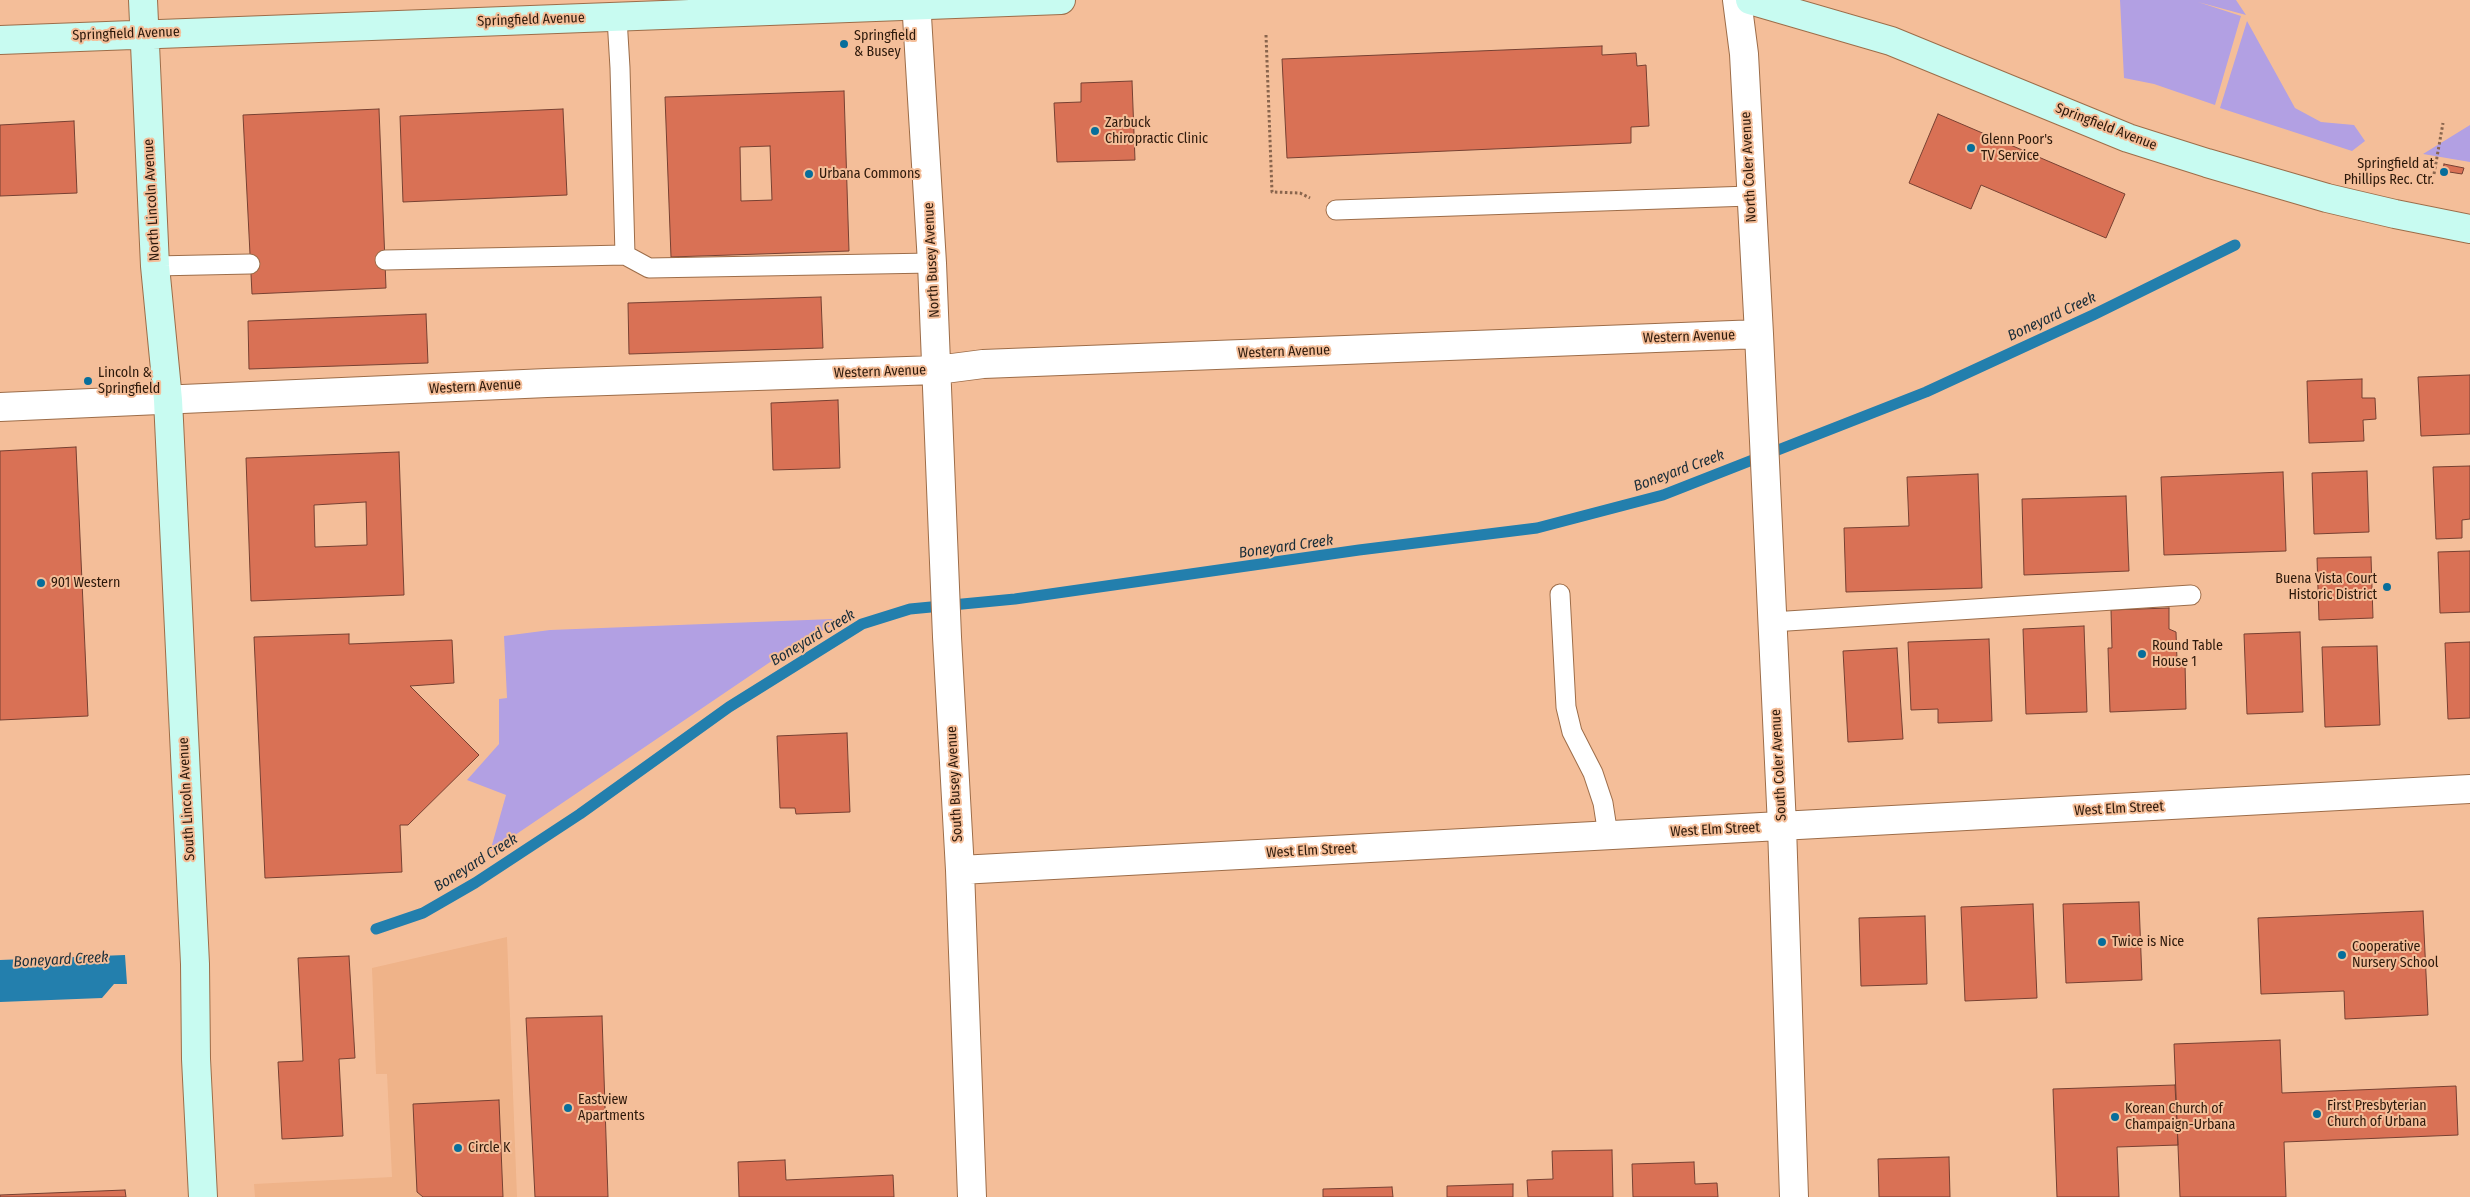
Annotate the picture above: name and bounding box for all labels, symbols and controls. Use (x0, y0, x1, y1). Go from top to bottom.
street label: Springfield Avenue (477, 10, 585, 30)
street label: Springfield Avenue (72, 24, 180, 44)
place label: Springfield & Busey (854, 28, 916, 60)
marker: Springfield & Busey (838, 38, 850, 50)
street label: Springfield Avenue (2053, 100, 2159, 154)
street label: North Coler Avenue (1738, 111, 1760, 223)
place label: Zarbuck Chiropractic Clinic (1105, 115, 1208, 148)
marker: Zarbuck Chiropractic Clinic (1089, 125, 1101, 137)
place label: Glenn Poor's TV Service (1981, 132, 2053, 164)
street label: North Lincoln Avenue (140, 138, 164, 262)
marker: Glenn Poor's TV Service (1965, 142, 1977, 154)
place label: Springfield at Phillips Rec. Ctr. (2344, 156, 2434, 188)
place label: Urbana Commons (819, 166, 920, 182)
marker: Springfield at Phillips Rec. Ctr. (2438, 166, 2450, 178)
marker: Urbana Commons (803, 168, 815, 180)
street label: North Busey Avenue (921, 202, 943, 318)
water label: Boneyard Creek (2005, 289, 2099, 345)
street label: Western Avenue (1643, 327, 1735, 347)
street label: Western Avenue (1238, 342, 1330, 362)
street label: Western Avenue (834, 362, 926, 382)
place label: Lincoln & Springfield (98, 365, 160, 398)
marker: Lincoln & Springfield (82, 375, 94, 387)
street label: Western Avenue (429, 376, 521, 398)
water label: Boneyard Creek (1631, 446, 1727, 496)
water label: Boneyard Creek (1238, 531, 1334, 563)
place label: Buena Vista Court Historic District (2275, 571, 2377, 604)
place label: 901 Western (51, 575, 120, 591)
marker: 901 Western (35, 577, 47, 589)
marker: Buena Vista Court Historic District (2381, 581, 2393, 593)
water label: Boneyard Creek (768, 606, 858, 670)
place label: Round Table House 1 (2152, 638, 2223, 670)
marker: Round Table House 1 (2136, 648, 2148, 660)
street label: South Coler Avenue (1768, 709, 1790, 821)
street label: South Busey Avenue (944, 725, 966, 843)
street label: South Lincoln Avenue (175, 737, 199, 861)
street label: West Elm Street (2074, 798, 2164, 820)
street label: West Elm Street (1670, 819, 1760, 841)
water label: Boneyard Creek (431, 830, 521, 896)
street label: West Elm Street (1266, 840, 1356, 862)
place label: Twice is Nice (2112, 934, 2184, 950)
marker: Twice is Nice (2096, 936, 2108, 948)
place label: Cooperative Nursery School (2352, 939, 2439, 972)
water label: Boneyard Creek (13, 949, 109, 971)
marker: Cooperative Nursery School (2336, 949, 2348, 961)
place label: Eastview Apartments (578, 1092, 645, 1124)
place label: First Presbyterian Church of Urbana (2327, 1098, 2427, 1130)
place label: Korean Church of Champaign-Urbana (2125, 1101, 2235, 1134)
marker: Eastview Apartments (562, 1102, 574, 1114)
marker: First Presbyterian Church of Urbana (2311, 1108, 2323, 1120)
marker: Korean Church of Champaign-Urbana (2109, 1111, 2121, 1123)
place label: Circle K (468, 1140, 510, 1156)
marker: Circle K (452, 1142, 464, 1154)

